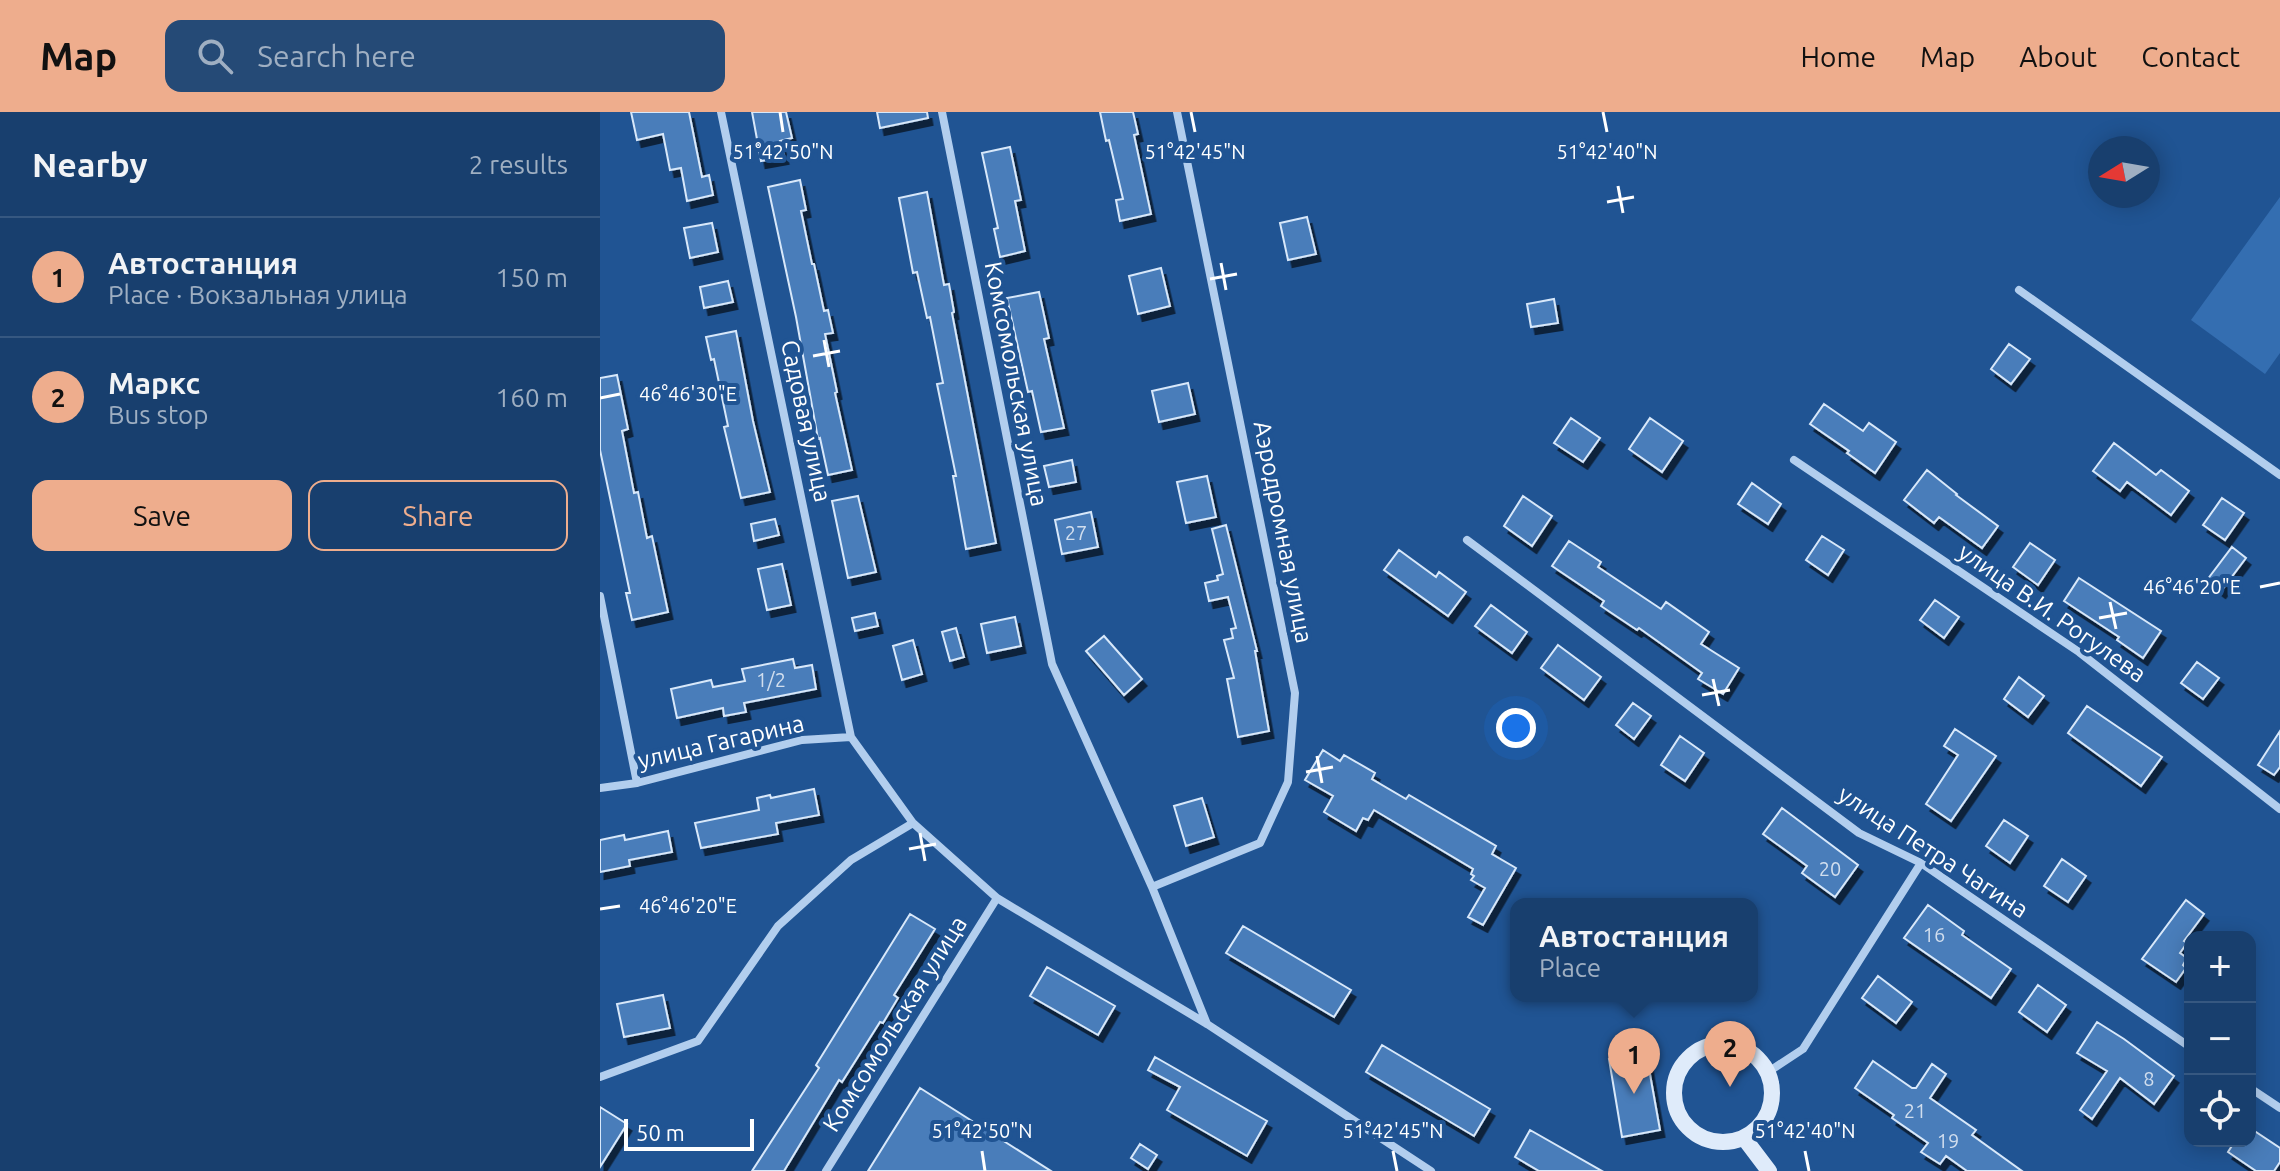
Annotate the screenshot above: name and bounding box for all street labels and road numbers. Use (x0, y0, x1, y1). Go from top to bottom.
street label: Комсомольская улица (979, 259, 1053, 509)
street label: Садовая улица (776, 337, 837, 504)
street label: Аэродромная улица (1249, 419, 1318, 645)
street label: улица В.И. Рогулева (1953, 538, 2151, 688)
street label: улица Гагарина (635, 709, 807, 774)
street label: улица Петра Чагина (1833, 780, 2033, 923)
street label: Комсомольская улица (817, 911, 972, 1136)

